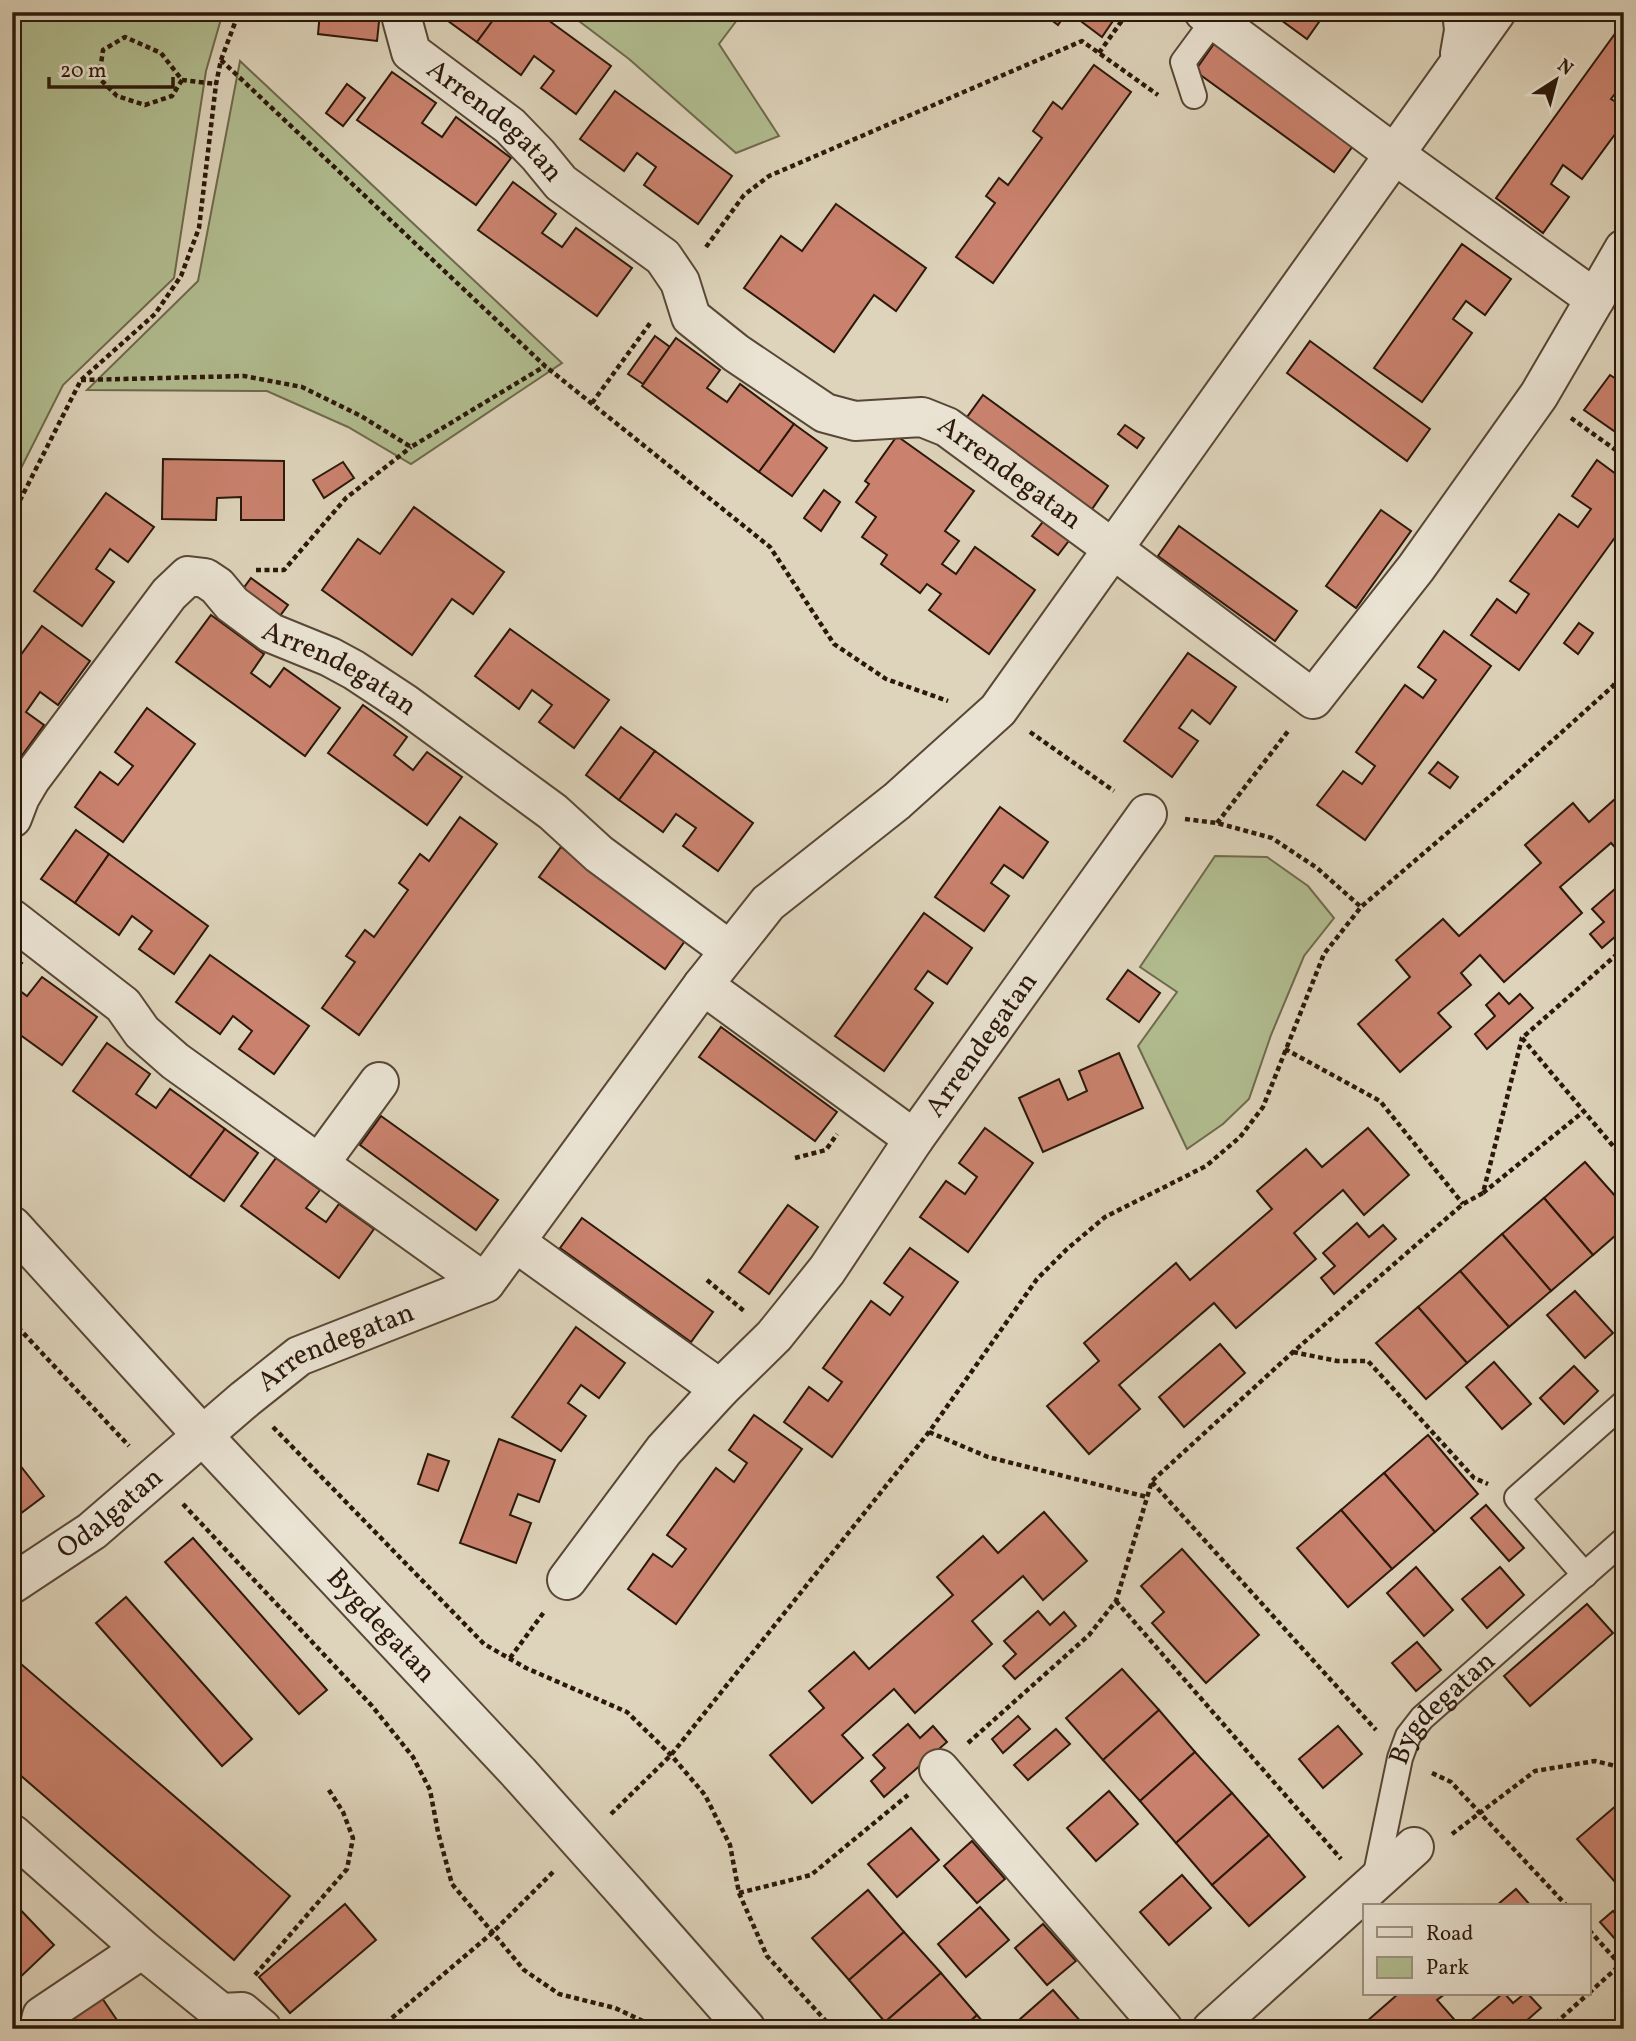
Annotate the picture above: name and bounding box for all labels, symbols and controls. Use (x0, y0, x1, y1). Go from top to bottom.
scale bar (49, 46, 173, 90)
north arrow (1520, 46, 1590, 116)
street label: Arrendegatan (418, 50, 572, 191)
text: N (1552, 53, 1578, 83)
text: 20 m (60, 57, 106, 86)
street label: Arrendegatan (929, 407, 1090, 539)
street label: Arrendegatan (256, 612, 425, 725)
street label: Arrendegatan (916, 964, 1047, 1125)
street label: Arrendegatan (249, 1293, 420, 1401)
street label: Odalgatan (49, 1458, 172, 1568)
street label: Bygdegatan (317, 1560, 445, 1692)
street label: Bygdegatan (1380, 1642, 1504, 1770)
legend (1363, 1904, 1590, 1996)
text: Road (1426, 1920, 1473, 1949)
text: Park (1426, 1954, 1469, 1983)

